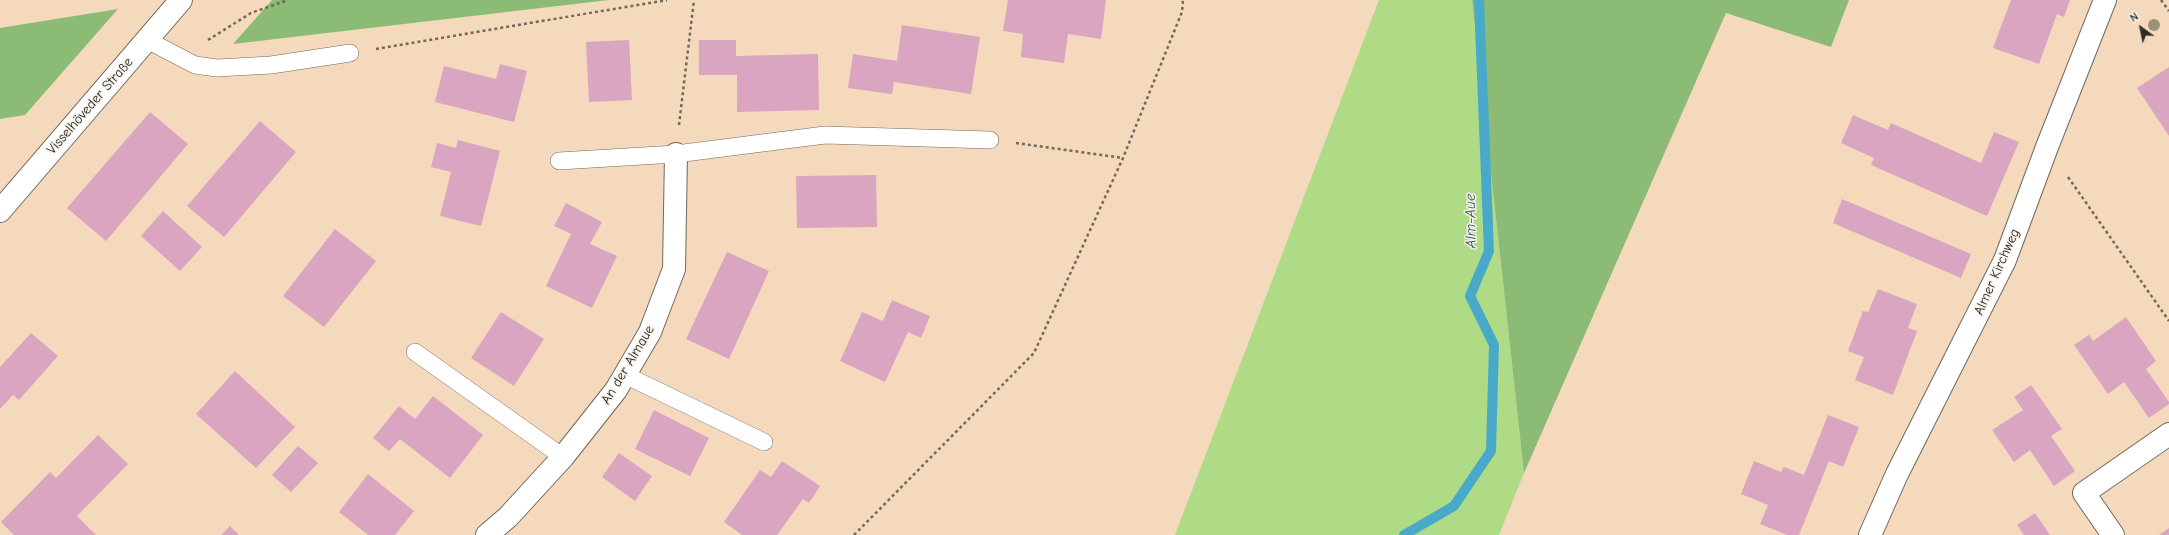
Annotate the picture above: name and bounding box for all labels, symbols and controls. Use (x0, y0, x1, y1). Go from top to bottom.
north arrow (2121, 8, 2161, 48)
text: N (2128, 10, 2141, 25)
street label: Visselhöveder Straße (43, 54, 137, 158)
water label: Alm-Aue (1462, 193, 1480, 249)
street label: Almer Kirchweg (1970, 226, 2024, 318)
street label: An der Almaue (598, 322, 658, 408)

